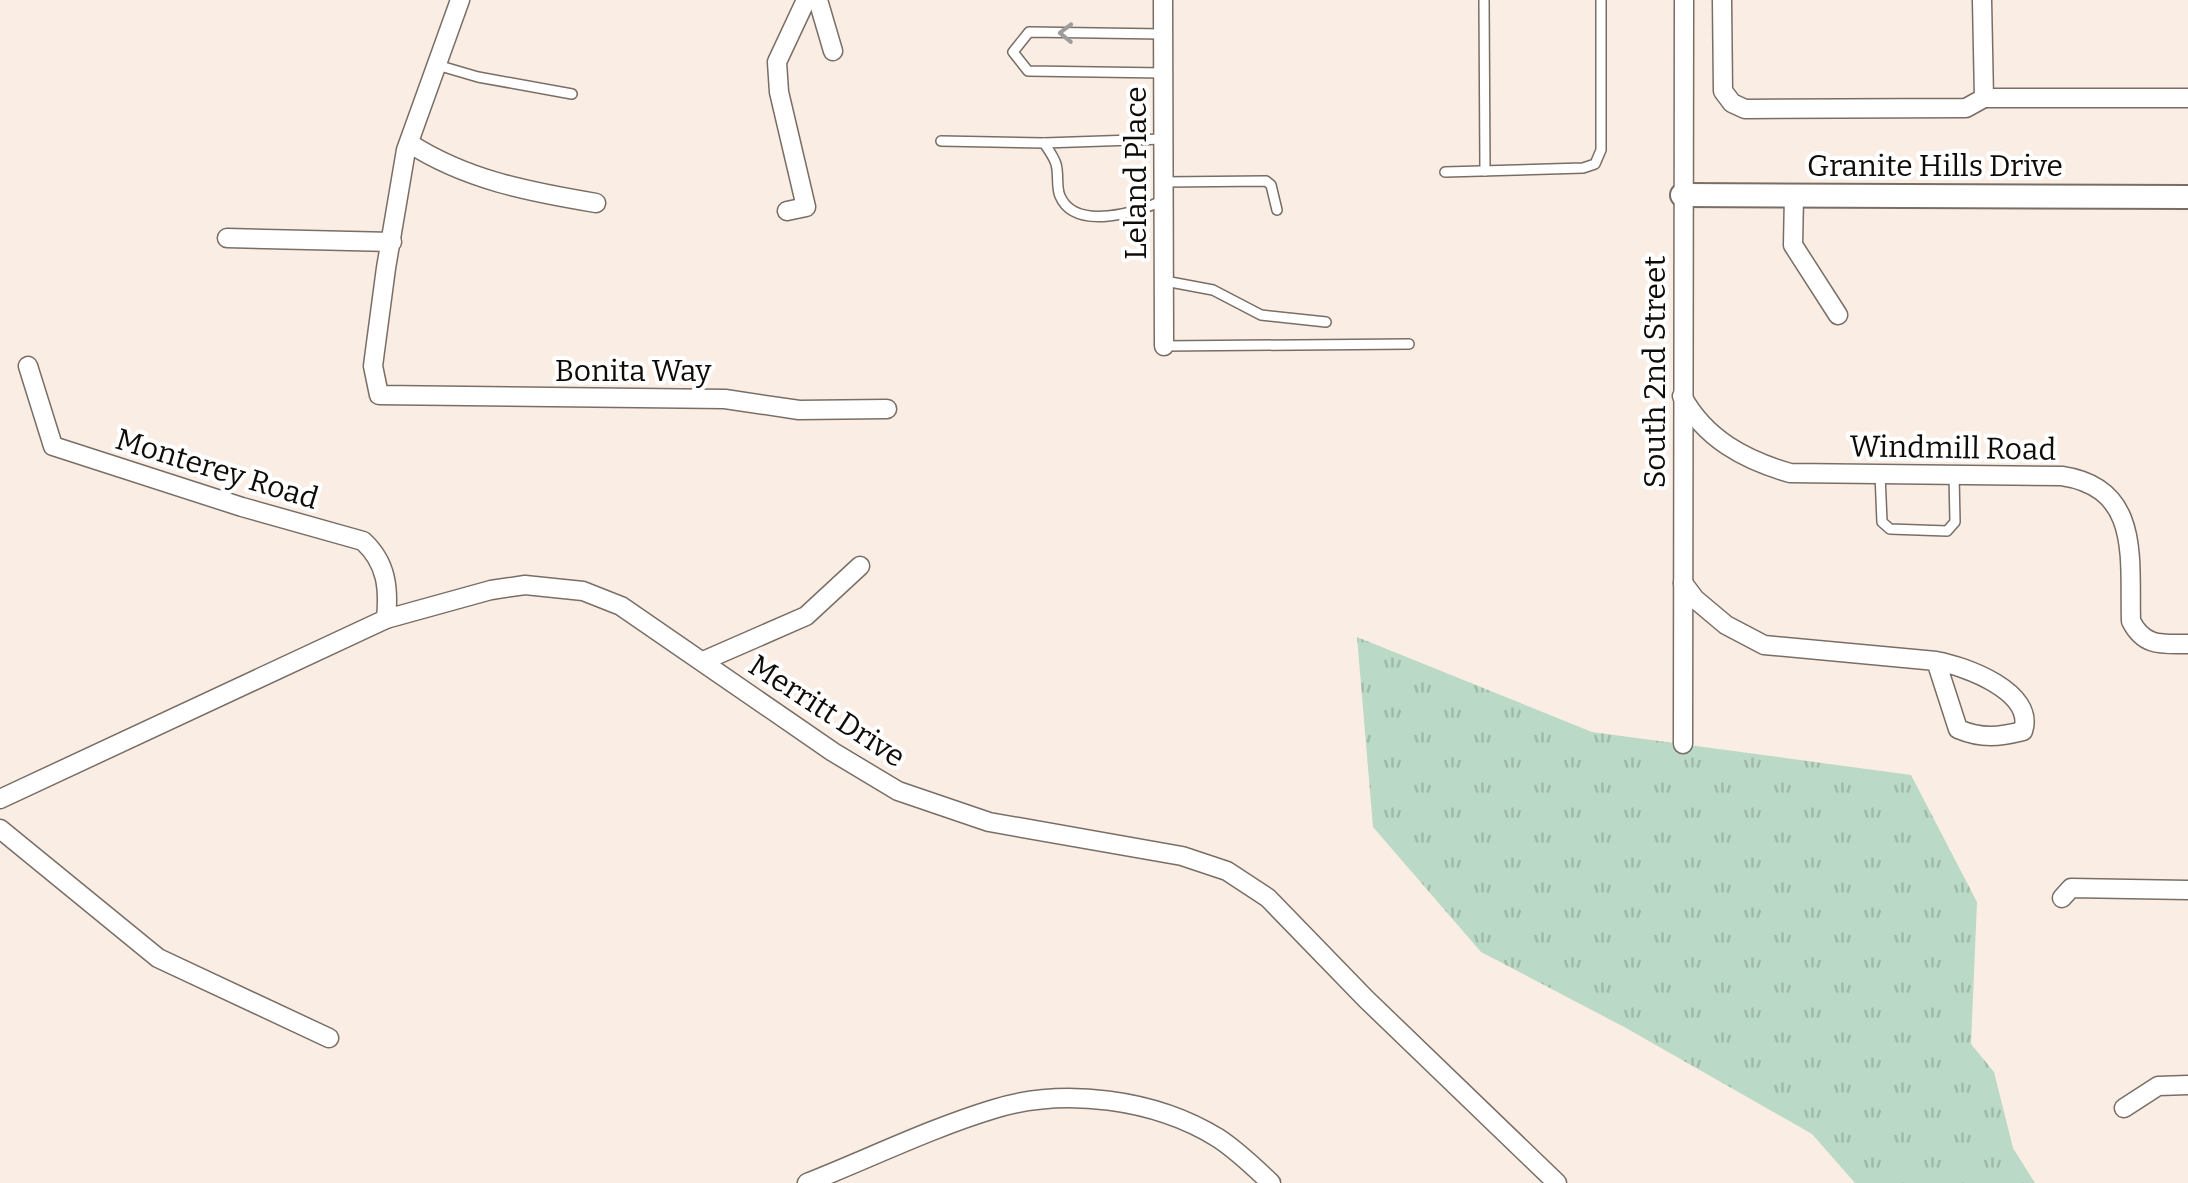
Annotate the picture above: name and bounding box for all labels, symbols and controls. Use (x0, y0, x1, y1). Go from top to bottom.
one-way arrow (1057, 22, 1072, 44)
street label: Leland Place (1118, 86, 1154, 260)
street label: Granite Hills Drive (1807, 148, 2063, 184)
street label: South 2nd Street (1637, 256, 1673, 488)
street label: Bonita Way (555, 353, 711, 389)
street label: Monterey Road (111, 421, 323, 517)
street label: Windmill Road (1849, 428, 2057, 468)
street label: Merritt Drive (742, 647, 912, 775)

